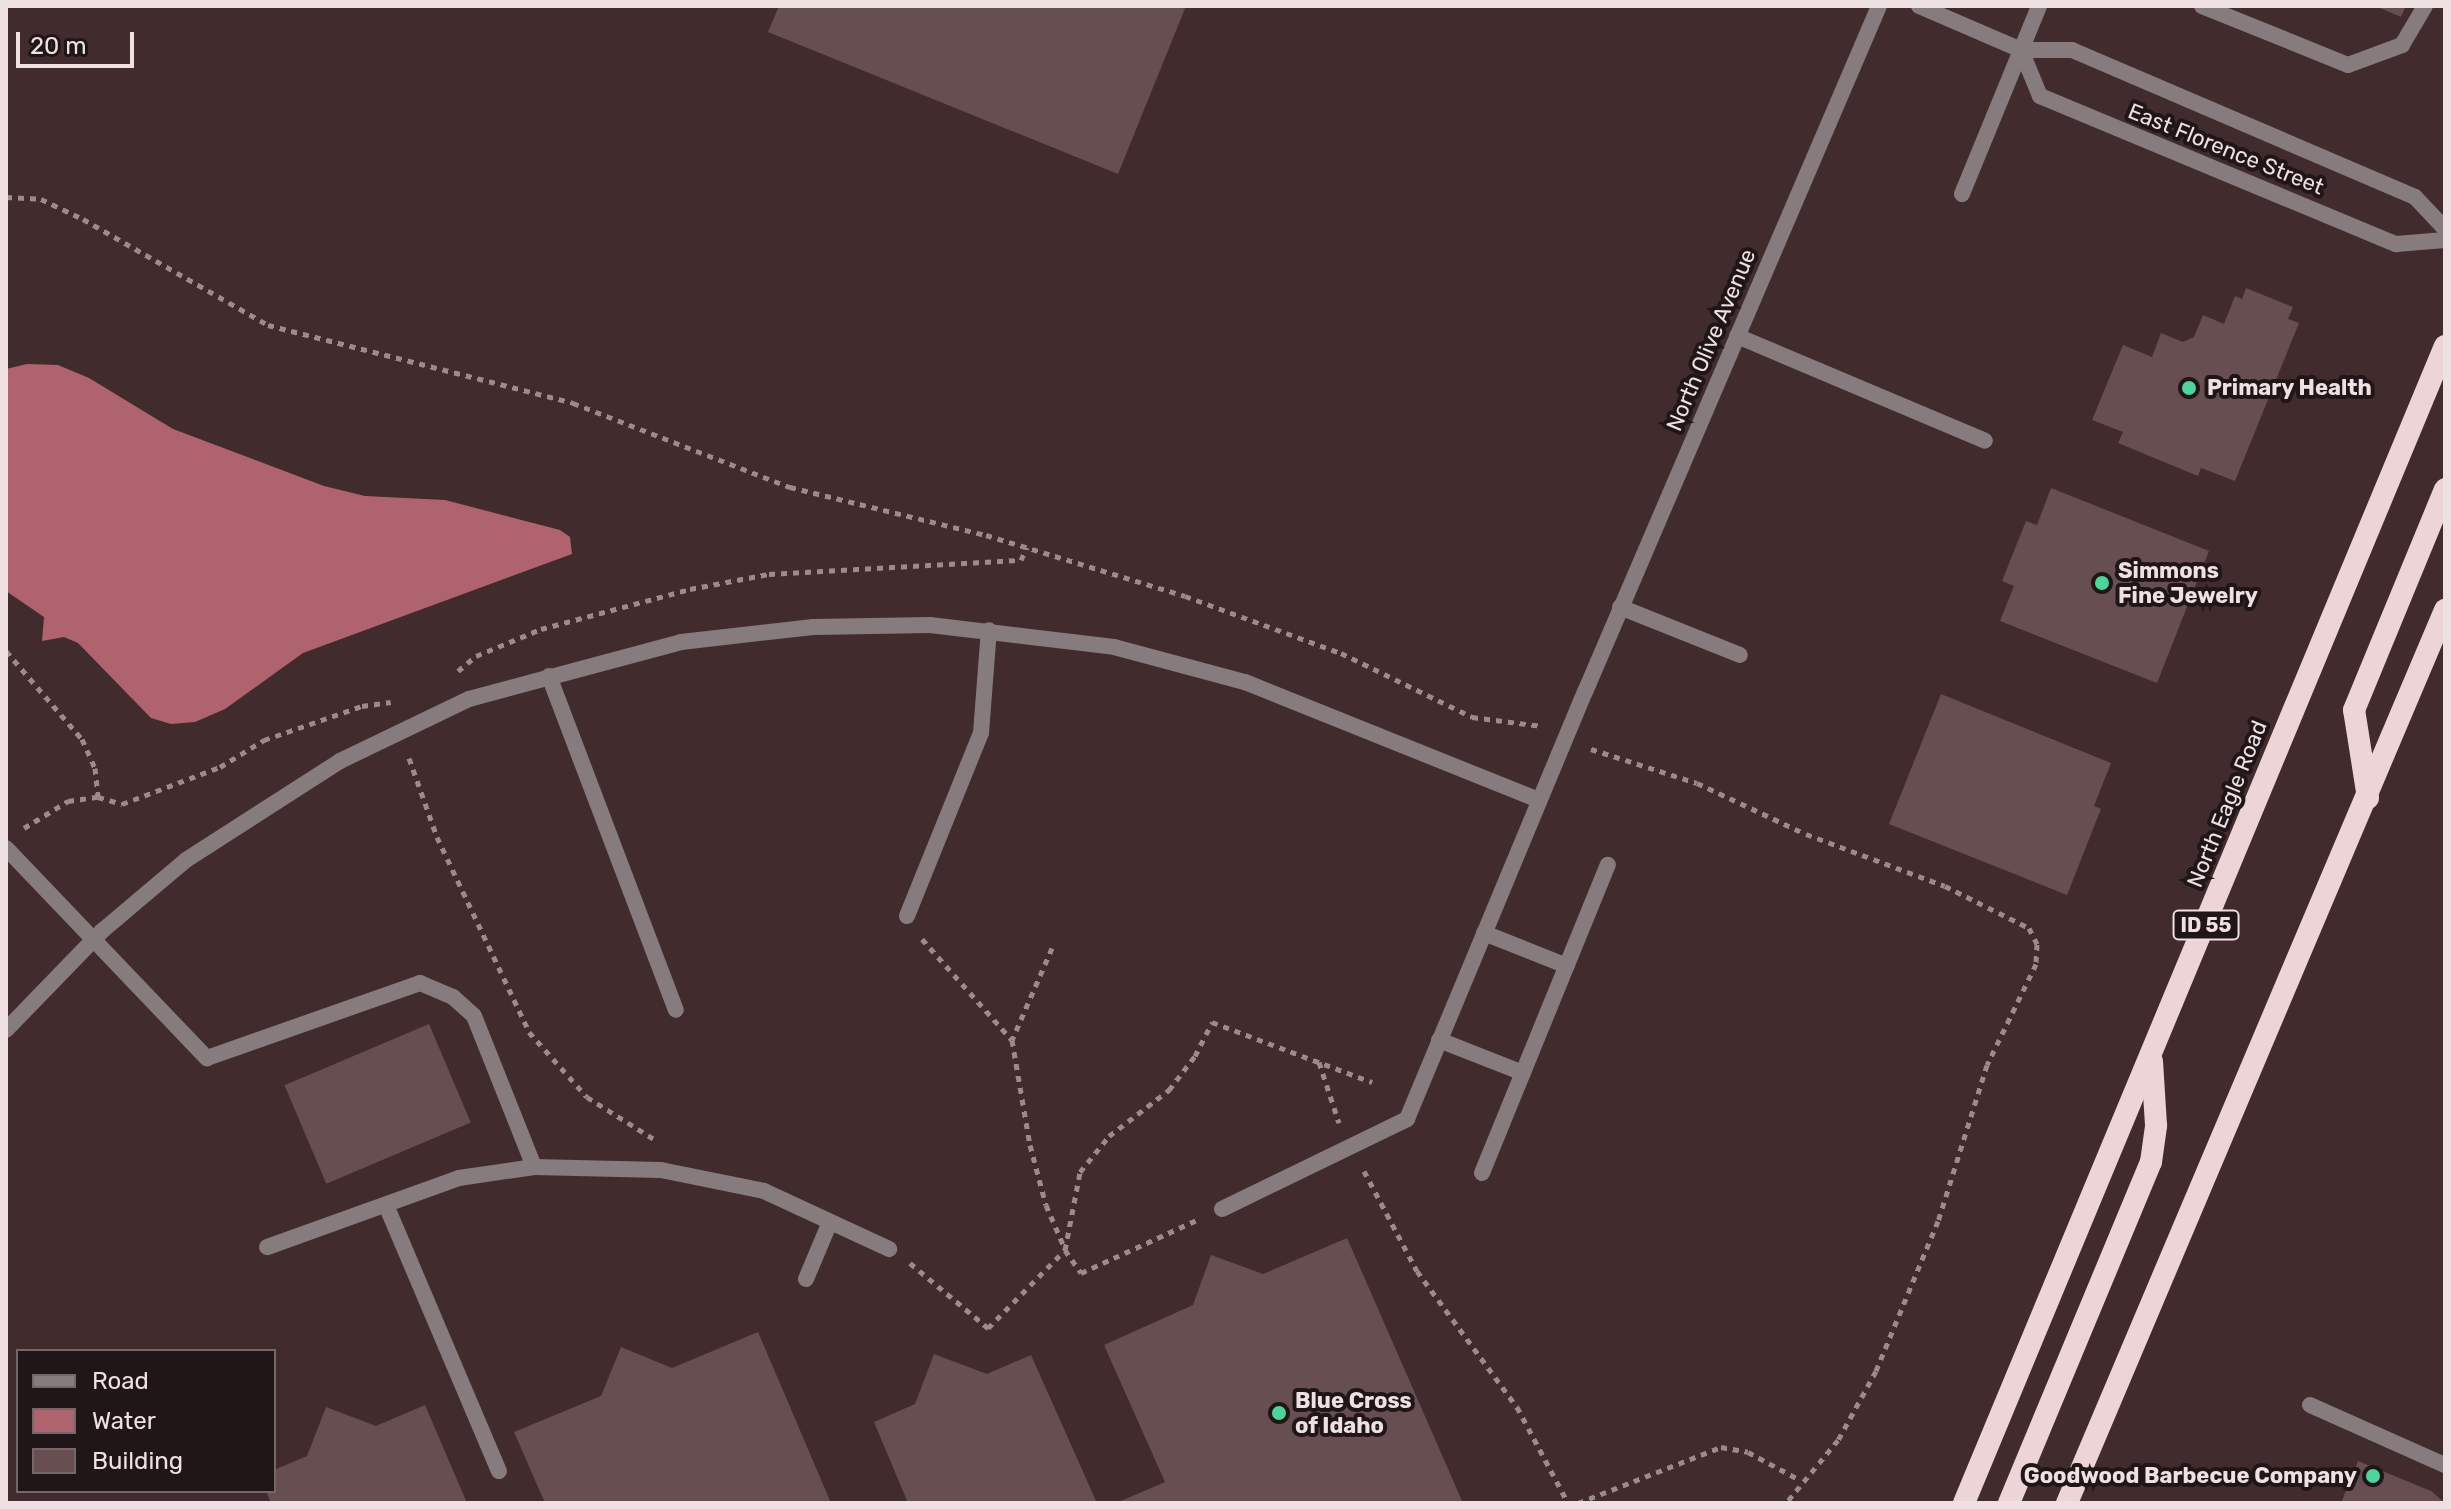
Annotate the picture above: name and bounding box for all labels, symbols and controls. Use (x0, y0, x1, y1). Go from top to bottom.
scale bar (20, 16, 138, 66)
text: 20 m (30, 32, 87, 60)
street label: East Florence Street (2124, 98, 2328, 200)
street label: North Olive Avenue (1661, 245, 1761, 435)
place label: Primary Health (2207, 375, 2372, 401)
marker: Primary Health (2178, 377, 2200, 399)
place label: Simmons Fine Jewelry (2118, 557, 2258, 608)
marker: Simmons Fine Jewelry (2093, 574, 2111, 592)
street label: North Eagle Road (2182, 717, 2272, 891)
road number: ID 55 (2172, 909, 2240, 941)
legend (16, 1349, 276, 1493)
text: Road (92, 1367, 149, 1395)
place label: Blue Cross of Idaho (1295, 1387, 1412, 1438)
marker: Blue Cross of Idaho (1270, 1404, 1288, 1422)
text: Water (92, 1407, 156, 1435)
text: Building (92, 1447, 183, 1475)
place label: Goodwood Barbecue Company (2024, 1463, 2357, 1489)
marker: Goodwood Barbecue Company (2364, 1467, 2382, 1485)

